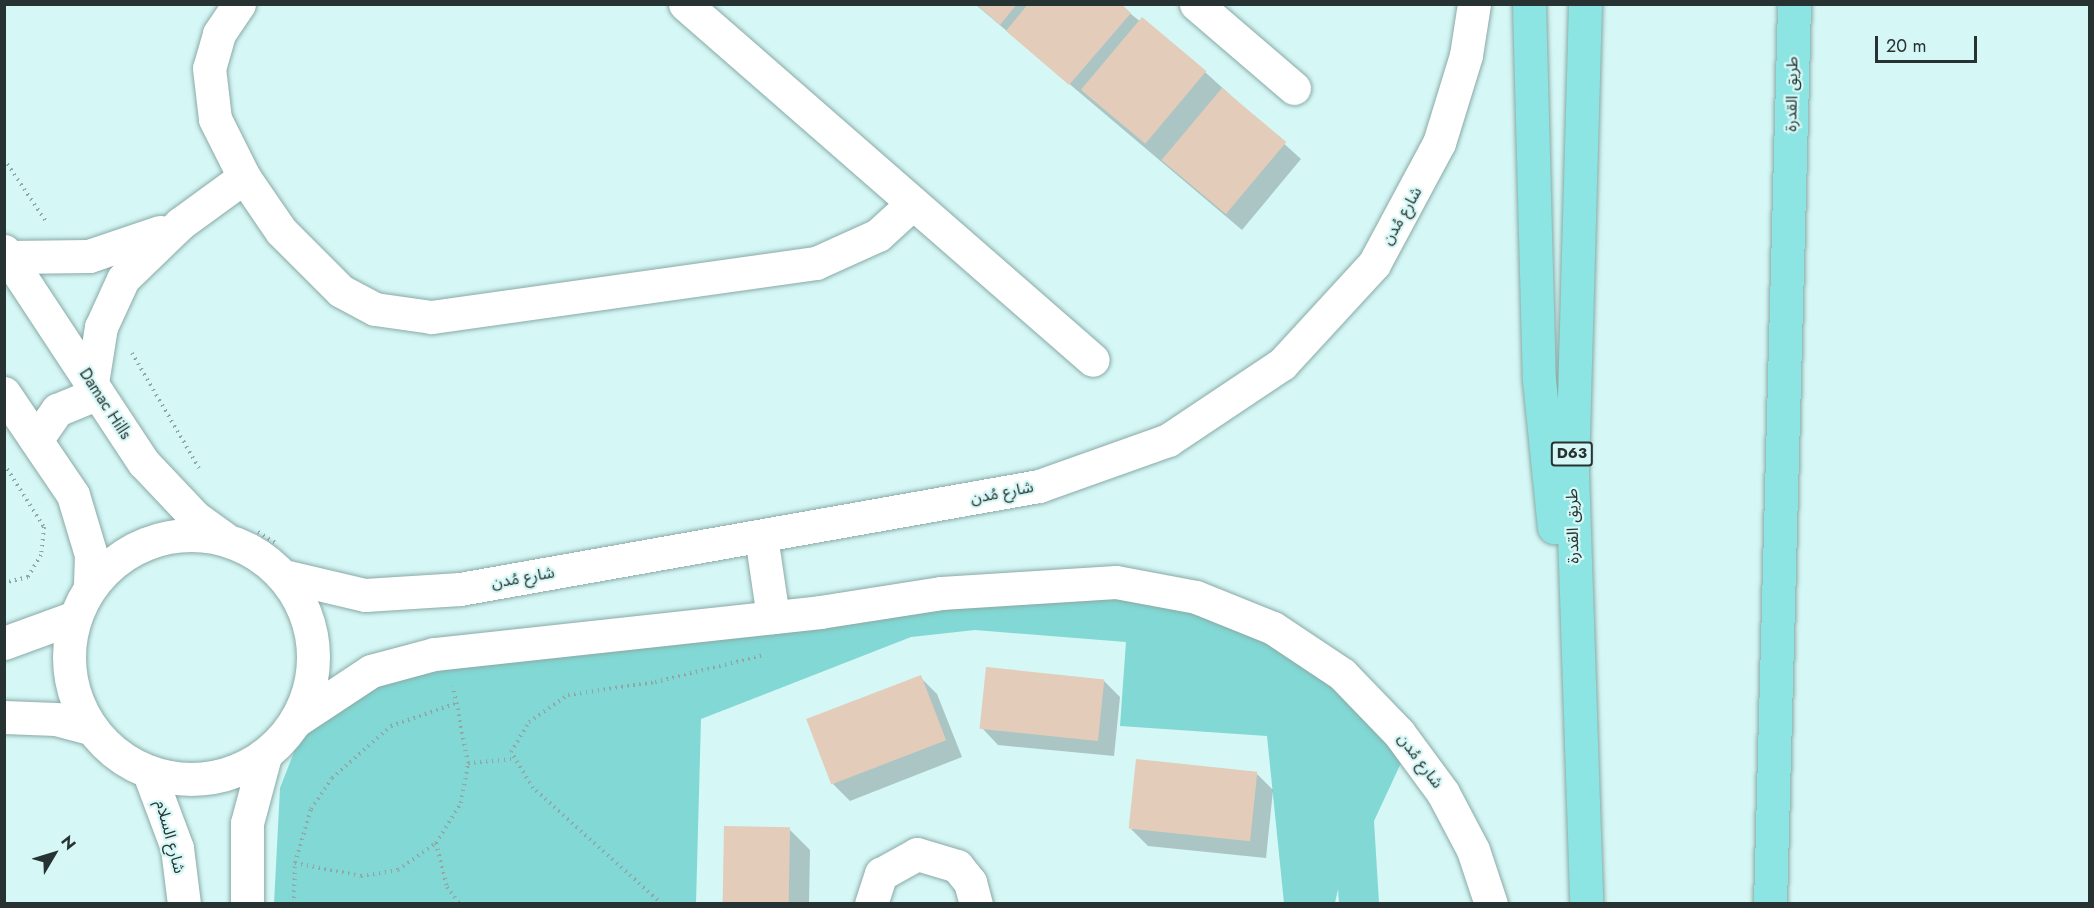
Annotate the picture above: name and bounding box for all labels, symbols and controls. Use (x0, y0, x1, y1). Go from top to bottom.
scale bar (1878, 24, 1980, 62)
text: 20 m (1886, 33, 1926, 59)
street label: طريق القدرة (1782, 56, 1802, 132)
street label: شارع مُدن (1378, 184, 1426, 248)
street label: Damac Hills (75, 365, 135, 443)
road number: D63 (1550, 442, 1594, 466)
street label: شارع مُدن (969, 477, 1035, 509)
street label: طريق القدرة (1563, 488, 1583, 564)
street label: شارع مُدن (490, 563, 556, 593)
street label: شارع مُدن (1393, 730, 1447, 792)
street label: شارع السلام (151, 798, 189, 876)
north arrow (24, 824, 84, 884)
text: N (56, 831, 82, 855)

